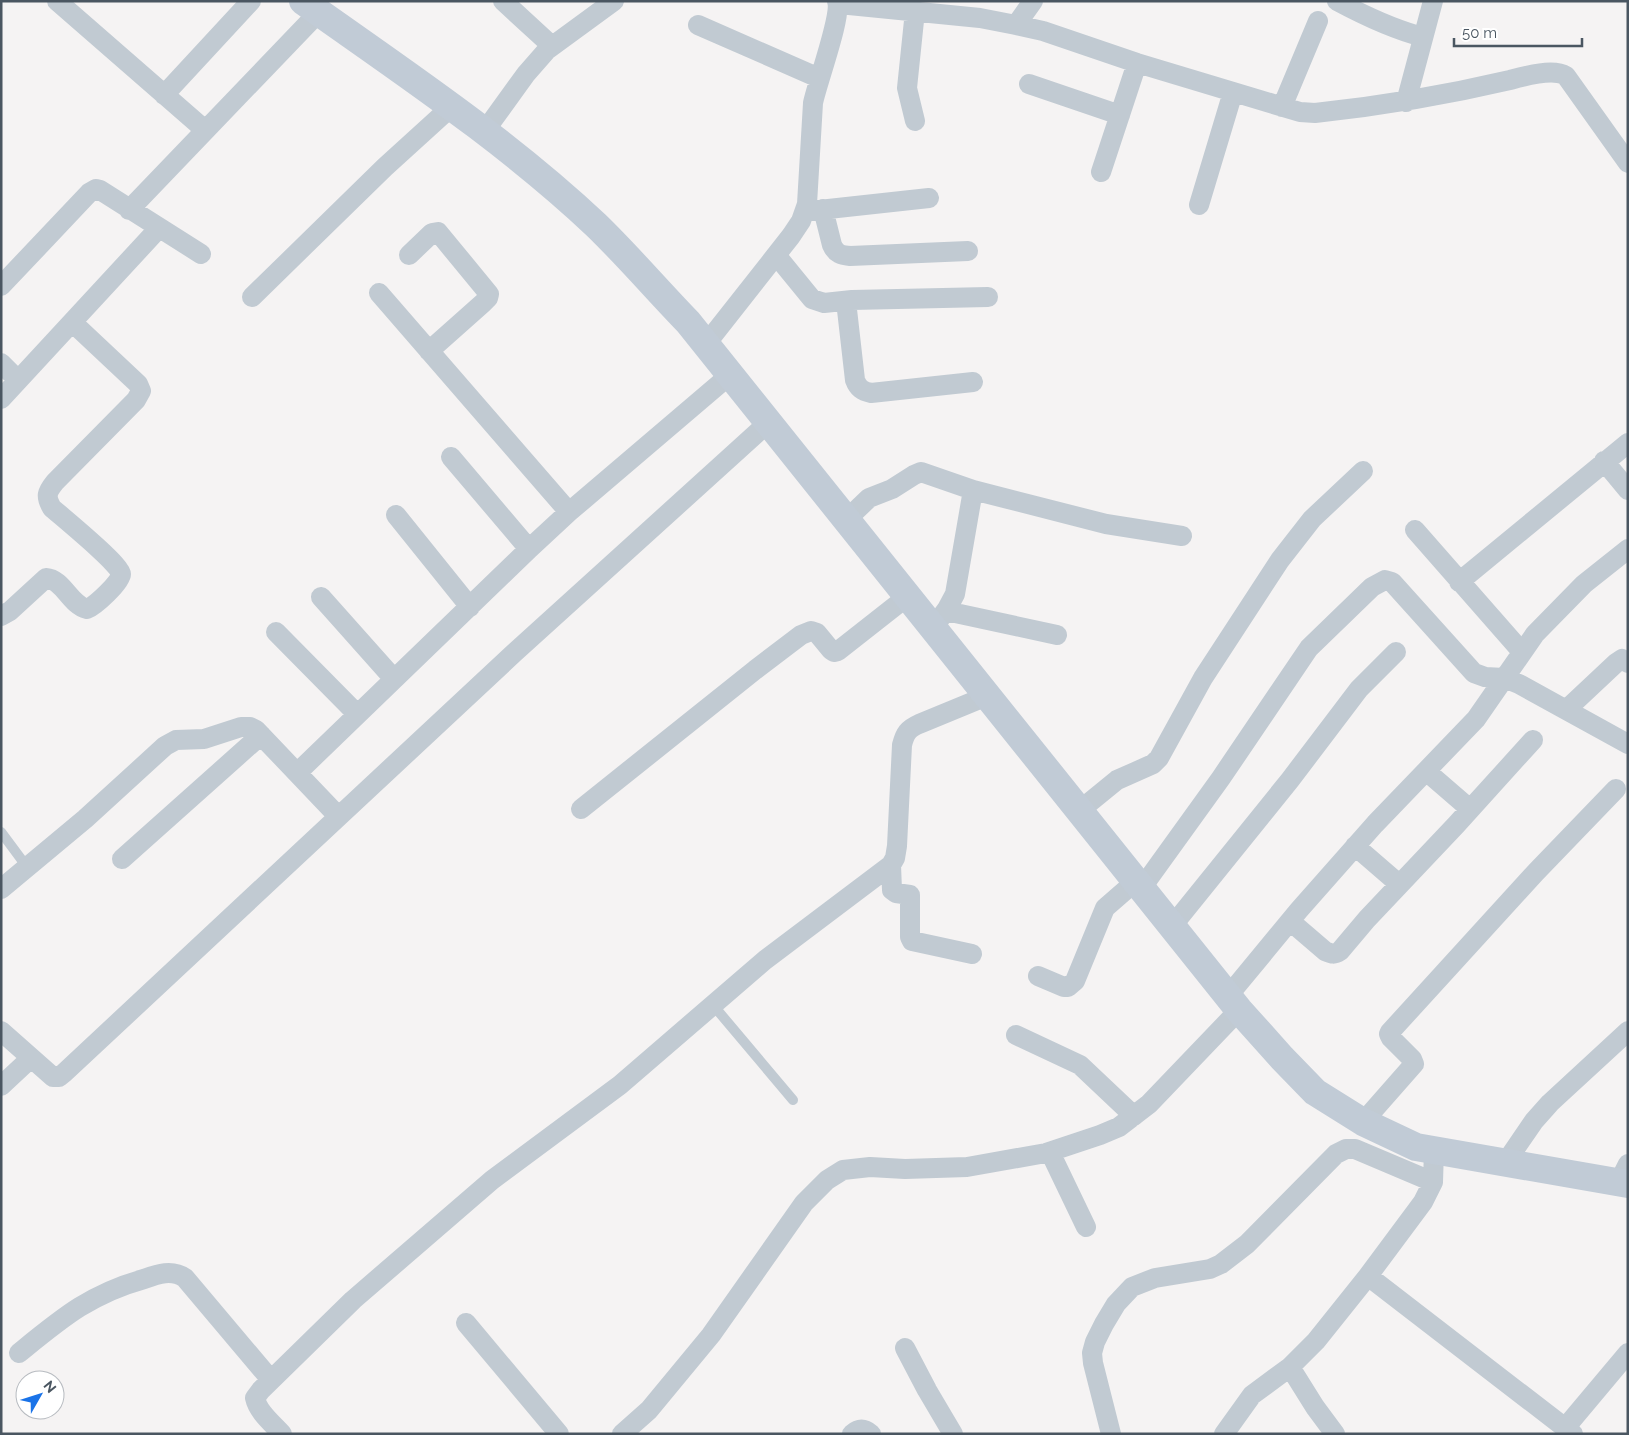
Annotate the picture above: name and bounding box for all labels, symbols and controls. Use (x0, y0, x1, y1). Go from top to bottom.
scale bar (1454, 15, 1582, 47)
text: 50 m (1462, 24, 1497, 42)
north arrow (15, 1370, 65, 1420)
text: N (41, 1378, 60, 1396)

